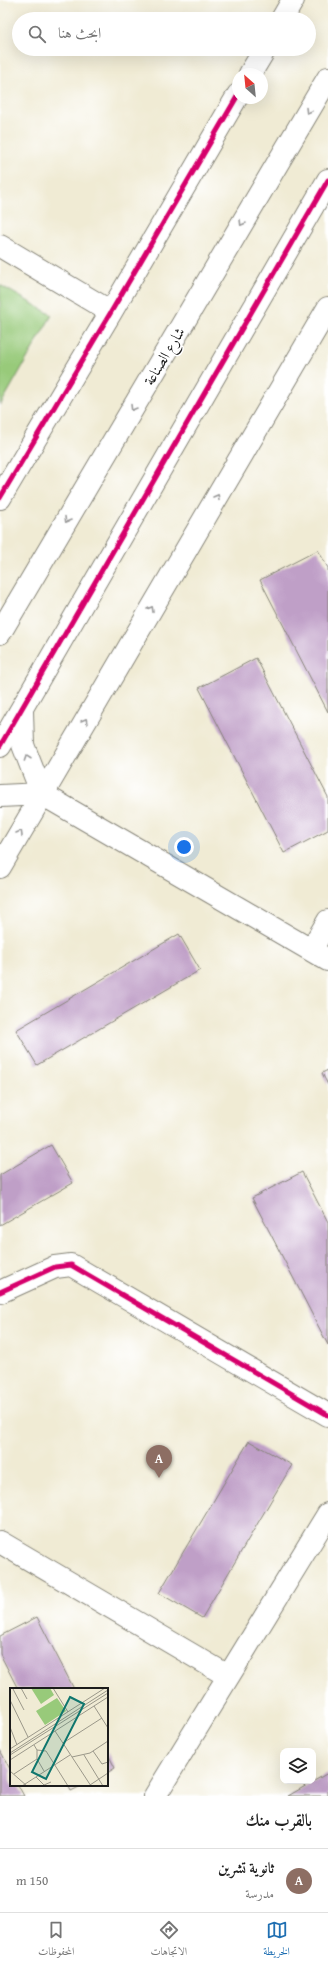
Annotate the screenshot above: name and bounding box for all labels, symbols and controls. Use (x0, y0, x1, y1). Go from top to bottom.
search box (12, 12, 316, 56)
text: ابحث هنا (58, 22, 101, 43)
icon: search (26, 23, 48, 45)
north arrow (232, 68, 268, 104)
one-way arrow (306, 107, 313, 115)
one-way arrow (240, 219, 247, 226)
street label: شارع الصناعة (138, 323, 192, 391)
one-way arrow (131, 404, 138, 411)
one-way arrow (213, 494, 220, 501)
one-way arrow (65, 516, 72, 523)
one-way arrow (147, 606, 154, 613)
one-way arrow (81, 718, 88, 725)
one-way arrow (24, 754, 32, 761)
one-way arrow (15, 830, 22, 837)
your location (174, 837, 194, 857)
pin: A (146, 1445, 172, 1478)
inset map (10, 1688, 108, 1786)
map controls (280, 1748, 316, 1784)
button: layers (280, 1748, 316, 1784)
text: بالقرب منك (245, 1807, 312, 1832)
text: ثانوية تشرين (218, 1857, 274, 1878)
text: 150 m (16, 1871, 48, 1890)
text: A (295, 1871, 303, 1890)
text: مدرسة (245, 1884, 274, 1903)
tab: المحفوظات (38, 1919, 74, 1962)
tab: الاتجاهات (150, 1919, 187, 1962)
tab: الخريطة (263, 1919, 290, 1962)

